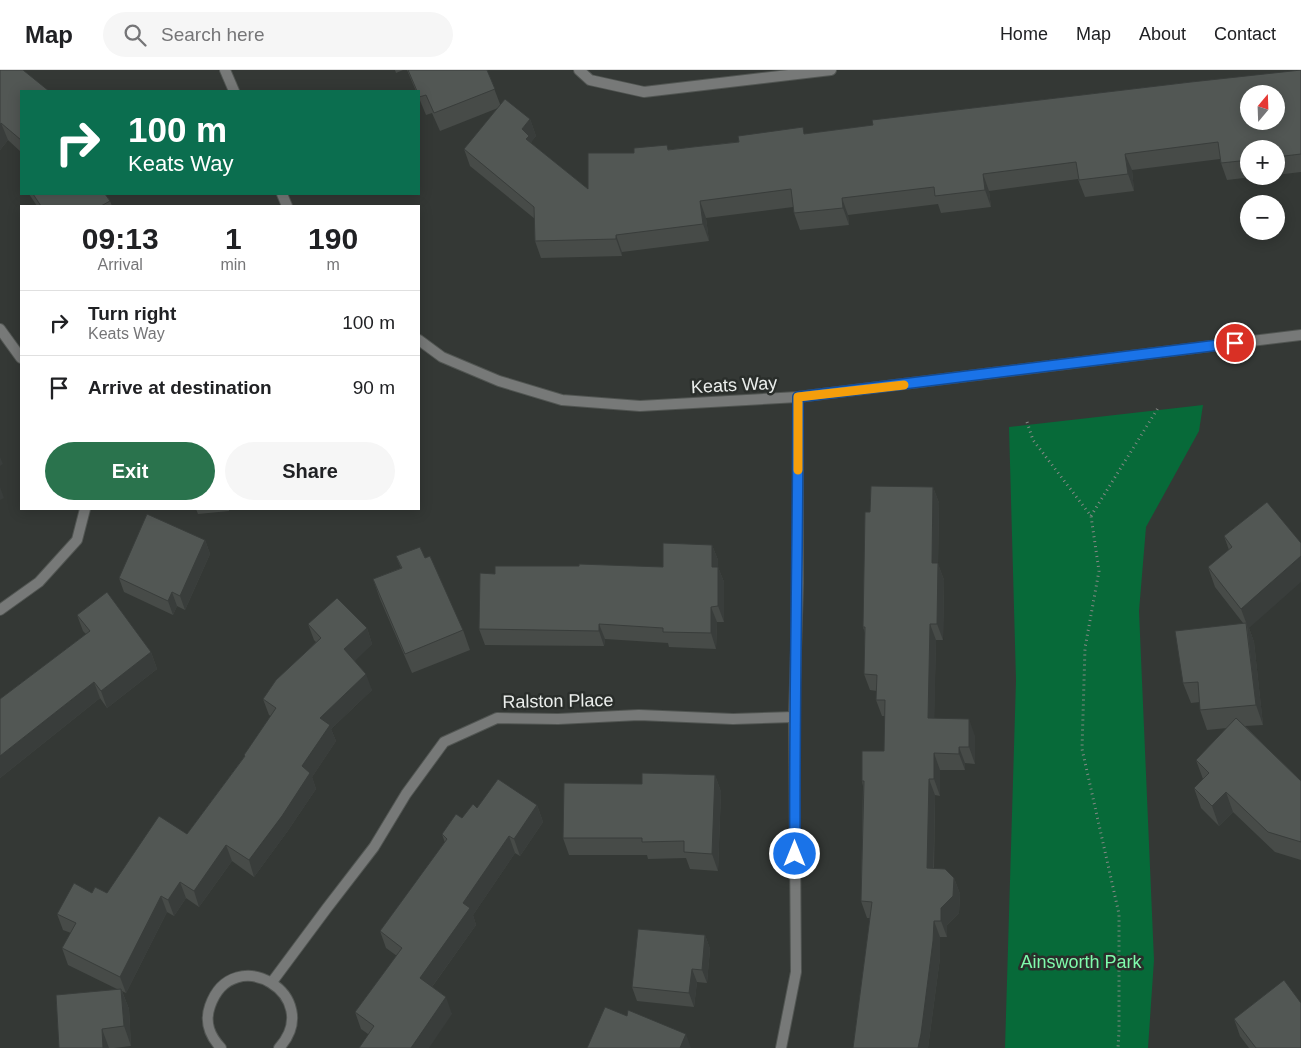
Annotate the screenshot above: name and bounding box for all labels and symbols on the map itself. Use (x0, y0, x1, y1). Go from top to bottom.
north arrow (1240, 85, 1285, 130)
pin (1214, 322, 1256, 364)
street label: Keats Way (690, 373, 778, 397)
street label: Ralston Place (502, 690, 614, 712)
position arrow (768, 827, 820, 879)
park label: Ainsworth Park (1020, 952, 1143, 972)

